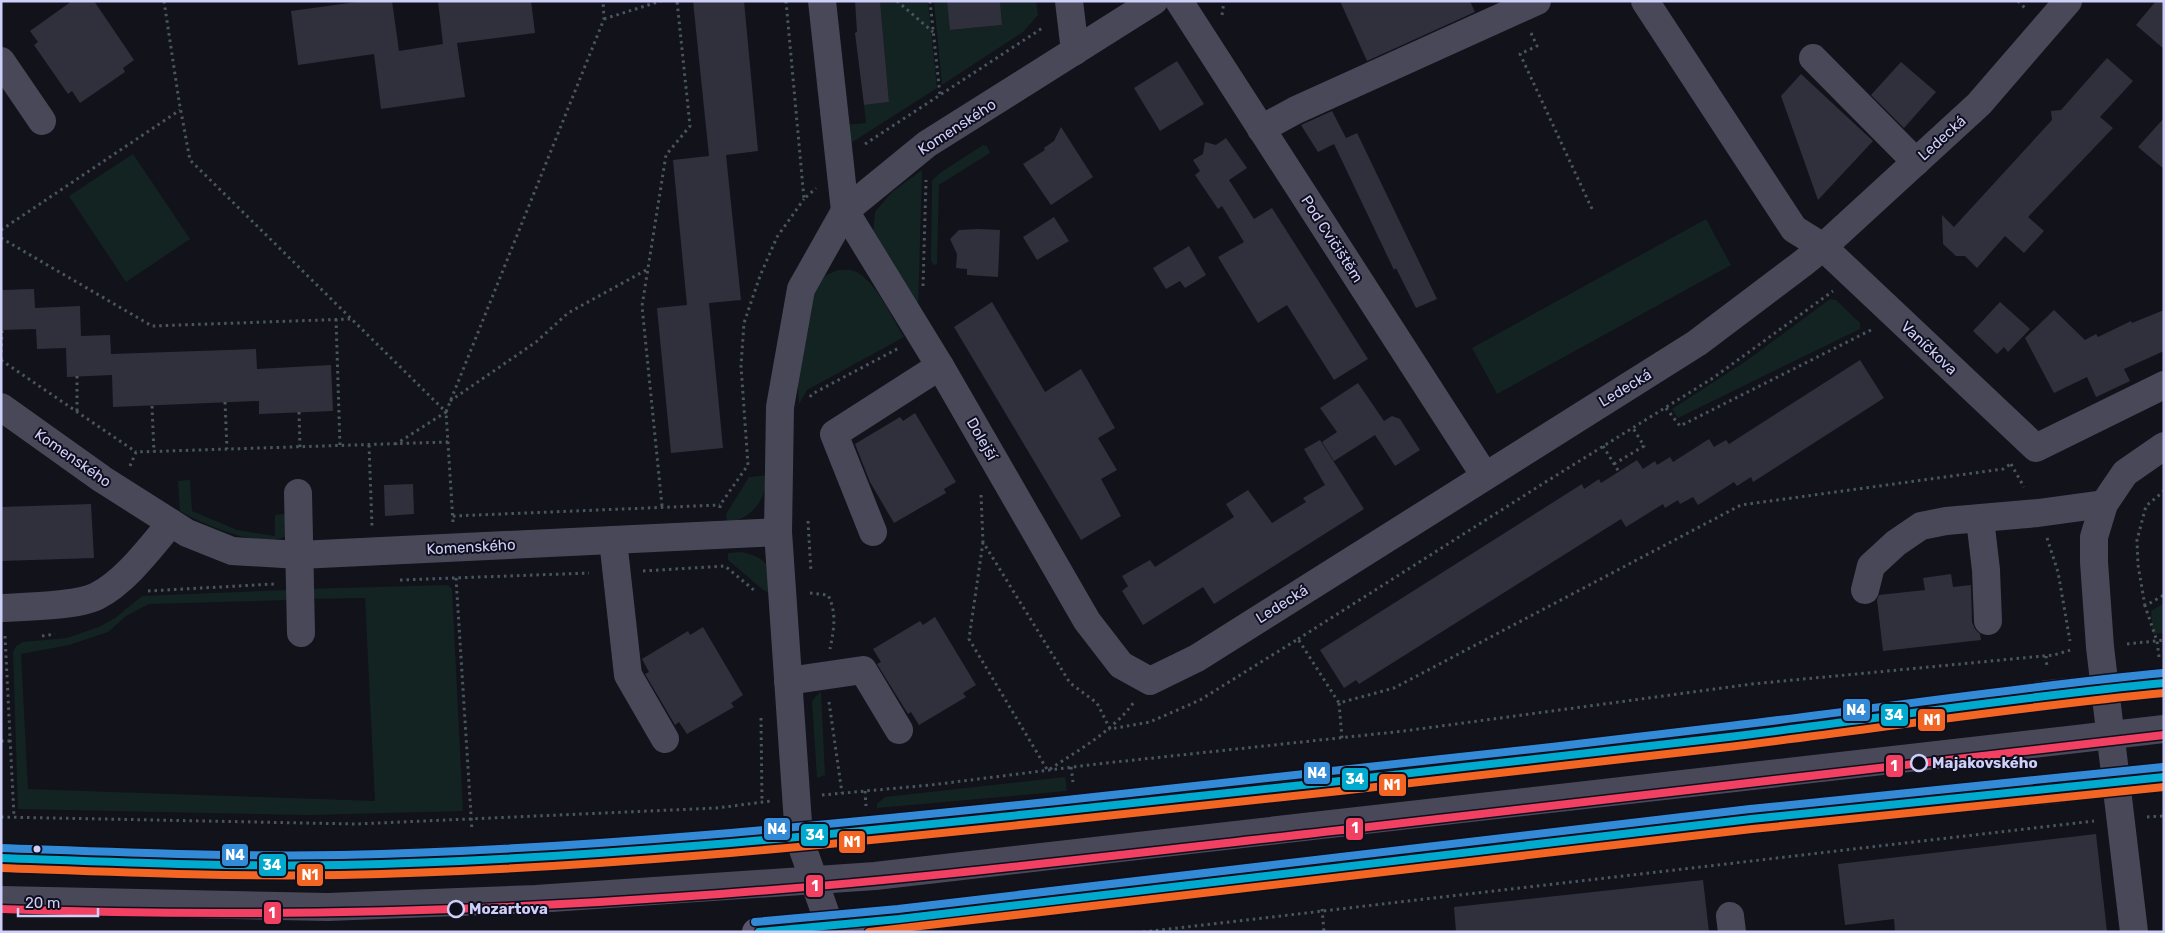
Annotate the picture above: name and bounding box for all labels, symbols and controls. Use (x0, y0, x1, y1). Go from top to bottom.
street label: Komenského (915, 95, 999, 159)
street label: Ledecká (1914, 112, 1970, 164)
street label: Pod Cvičištěm (1297, 192, 1367, 286)
street label: Vaníčkova (1897, 317, 1961, 379)
street label: Ledecká (1595, 365, 1655, 411)
street label: Dolejší (963, 415, 1002, 465)
street label: Komenského (31, 425, 115, 491)
street label: Komenského (426, 536, 516, 558)
street label: Ledecká (1253, 581, 1311, 627)
line badge: N4 (1842, 698, 1871, 722)
text: N4 (1846, 702, 1866, 719)
line badge: 34 (1880, 703, 1909, 727)
text: 34 (1885, 707, 1904, 724)
line badge: N1 (1917, 708, 1946, 732)
text: N1 (1923, 712, 1941, 729)
line badge: 1 (1885, 754, 1904, 778)
marker: Majakovského (1910, 754, 1928, 772)
place label: Majakovského (1932, 754, 2038, 772)
text: 1 (1891, 758, 1898, 775)
line badge: N4 (1303, 761, 1331, 785)
text: N4 (1307, 765, 1327, 782)
line badge: 34 (1341, 767, 1369, 791)
text: 34 (1346, 771, 1365, 788)
line badge: N1 (1378, 773, 1407, 797)
text: N1 (1383, 777, 1401, 794)
line badge: N4 (763, 817, 791, 841)
line badge: 1 (1345, 817, 1364, 841)
text: 1 (1352, 820, 1359, 837)
text: N4 (767, 821, 787, 838)
line badge: 34 (800, 823, 829, 847)
text: 34 (806, 827, 825, 844)
line badge: N1 (838, 830, 866, 854)
text: N1 (843, 834, 861, 851)
line badge: N4 (221, 843, 249, 867)
unlabelled marker (32, 844, 42, 854)
text: N4 (225, 847, 245, 864)
line badge: 34 (258, 853, 287, 877)
text: 34 (263, 857, 282, 874)
line badge: N1 (296, 863, 324, 887)
text: N1 (301, 867, 319, 884)
line badge: 1 (805, 874, 824, 898)
text: 1 (812, 878, 819, 895)
scale bar (18, 886, 98, 918)
text: 20 m (25, 894, 60, 912)
marker: Mozartova (447, 900, 465, 918)
place label: Mozartova (469, 900, 548, 918)
line badge: 1 (263, 901, 282, 925)
text: 1 (269, 905, 276, 922)

